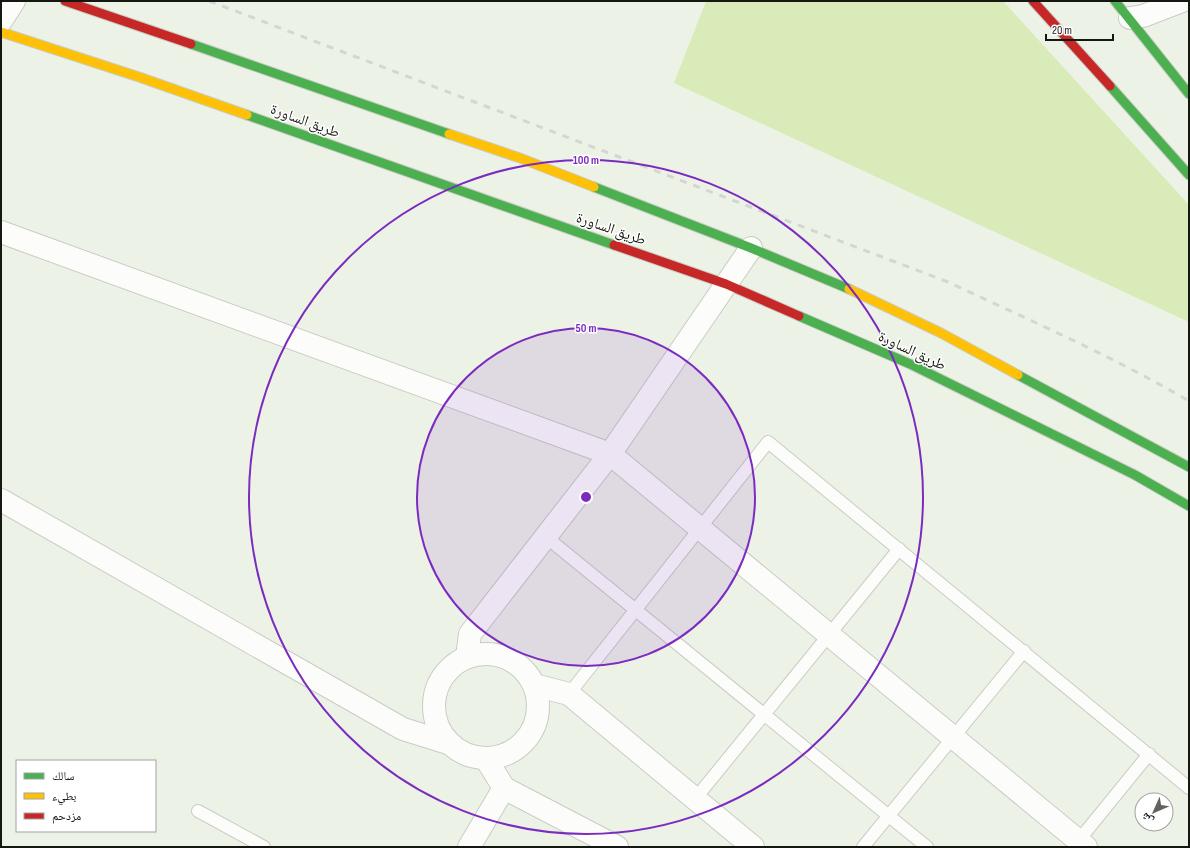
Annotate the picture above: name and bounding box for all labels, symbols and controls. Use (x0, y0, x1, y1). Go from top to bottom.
scale bar (1046, 16, 1113, 42)
text: 20 m (1052, 23, 1072, 38)
street label: طريق الساورة (268, 100, 342, 142)
text: 100 m (573, 153, 599, 168)
street label: طريق الساورة (574, 208, 648, 250)
text: 50 m (576, 321, 596, 336)
street label: طريق الساورة (875, 327, 949, 375)
centre of rings (579, 490, 593, 504)
legend (16, 760, 156, 832)
text: سالك (52, 769, 74, 784)
text: بطيء (52, 789, 76, 806)
north arrow (1134, 792, 1174, 832)
text: مزدحم (52, 809, 81, 824)
text: ش (1138, 809, 1157, 827)

